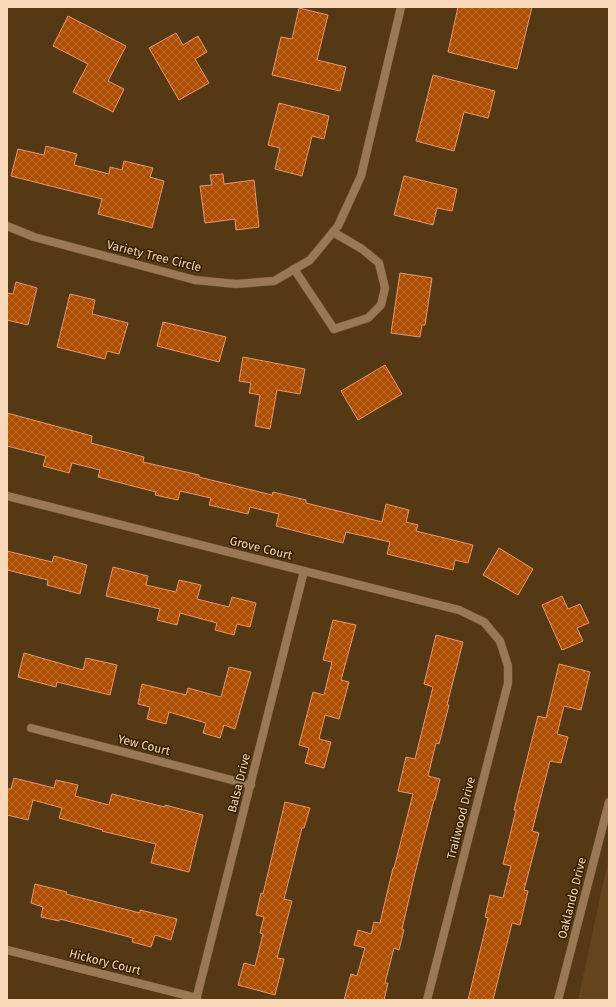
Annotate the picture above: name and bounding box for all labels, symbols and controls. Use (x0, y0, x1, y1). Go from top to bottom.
street label: Variety Tree Circle (105, 237, 203, 275)
street label: Grove Court (228, 533, 294, 563)
street label: Yew Court (116, 732, 172, 758)
street label: Balsa Drive (225, 752, 253, 814)
street label: Trailwood Drive (444, 775, 478, 861)
street label: Oaklando Drive (555, 856, 589, 940)
street label: Hickory Court (68, 946, 143, 978)

